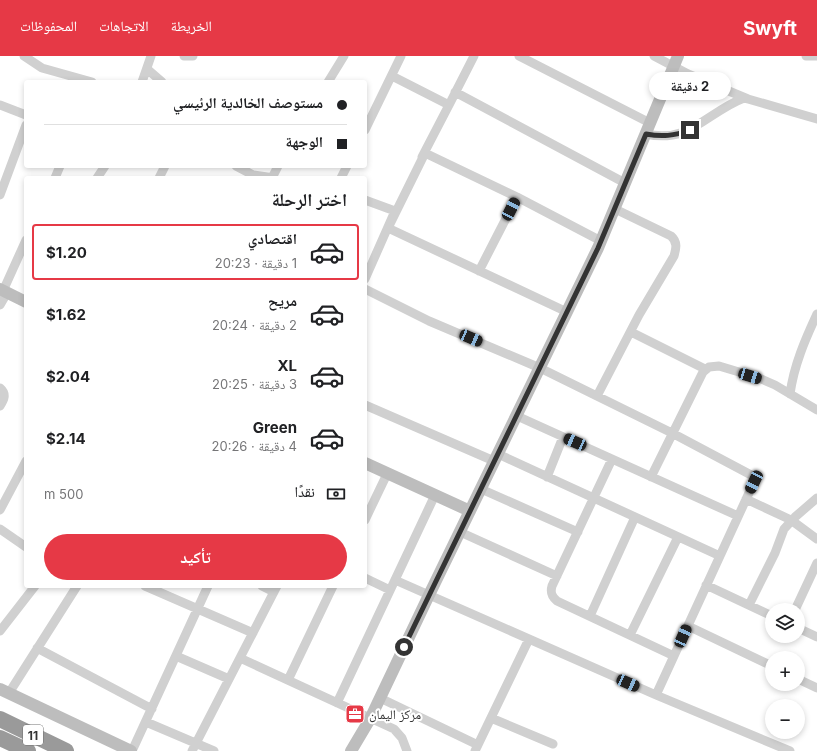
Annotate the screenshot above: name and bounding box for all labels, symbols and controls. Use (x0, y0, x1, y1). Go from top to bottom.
text: المحفوظات (20, 17, 77, 34)
text: الاتجاهات (99, 17, 149, 34)
text: الخريطة (171, 17, 212, 34)
text: Swyft (743, 17, 797, 40)
callout: 2 دقيقة (649, 72, 731, 100)
text: 2 دقيقة (671, 78, 709, 94)
text: مستوصف الخالدية الرئيسي (173, 93, 323, 112)
route end (681, 121, 699, 139)
text: الوجهة (285, 132, 323, 151)
text: اختر الرحلة (272, 189, 347, 210)
car (500, 196, 522, 222)
text: اقتصادي (248, 229, 297, 248)
icon: car (309, 234, 345, 270)
text: $1.20 (46, 243, 87, 262)
text: 1 دقيقة · 20:23 (215, 255, 297, 271)
text: مريح (268, 291, 297, 310)
icon: car (309, 296, 345, 332)
text: $1.62 (46, 305, 86, 324)
text: 2 دقيقة · 20:24 (212, 317, 297, 333)
car (458, 328, 484, 348)
text: XL (277, 356, 297, 375)
icon: car (309, 358, 345, 394)
text: $2.04 (46, 367, 90, 386)
car (737, 367, 763, 385)
text: 3 دقيقة · 20:25 (212, 376, 297, 392)
text: Green (253, 418, 297, 437)
icon: car (309, 420, 345, 456)
text: $2.14 (46, 429, 86, 448)
car (562, 432, 588, 452)
text: 4 دقيقة · 20:26 (212, 438, 297, 454)
car (743, 469, 765, 495)
text: نقدًا (294, 482, 315, 501)
icon: cash (325, 483, 347, 505)
text: 500 m (44, 486, 83, 502)
button: تأكيد (44, 534, 347, 580)
map controls (765, 603, 805, 739)
button: layers (765, 603, 805, 643)
car (673, 623, 693, 649)
route start (395, 638, 413, 656)
button: + (765, 651, 805, 691)
car (615, 673, 641, 693)
button: − (765, 699, 805, 739)
office icon: مركز اليمان (344, 703, 366, 725)
place label: مركز اليمان (369, 706, 421, 723)
road number: 11 (23, 725, 43, 745)

